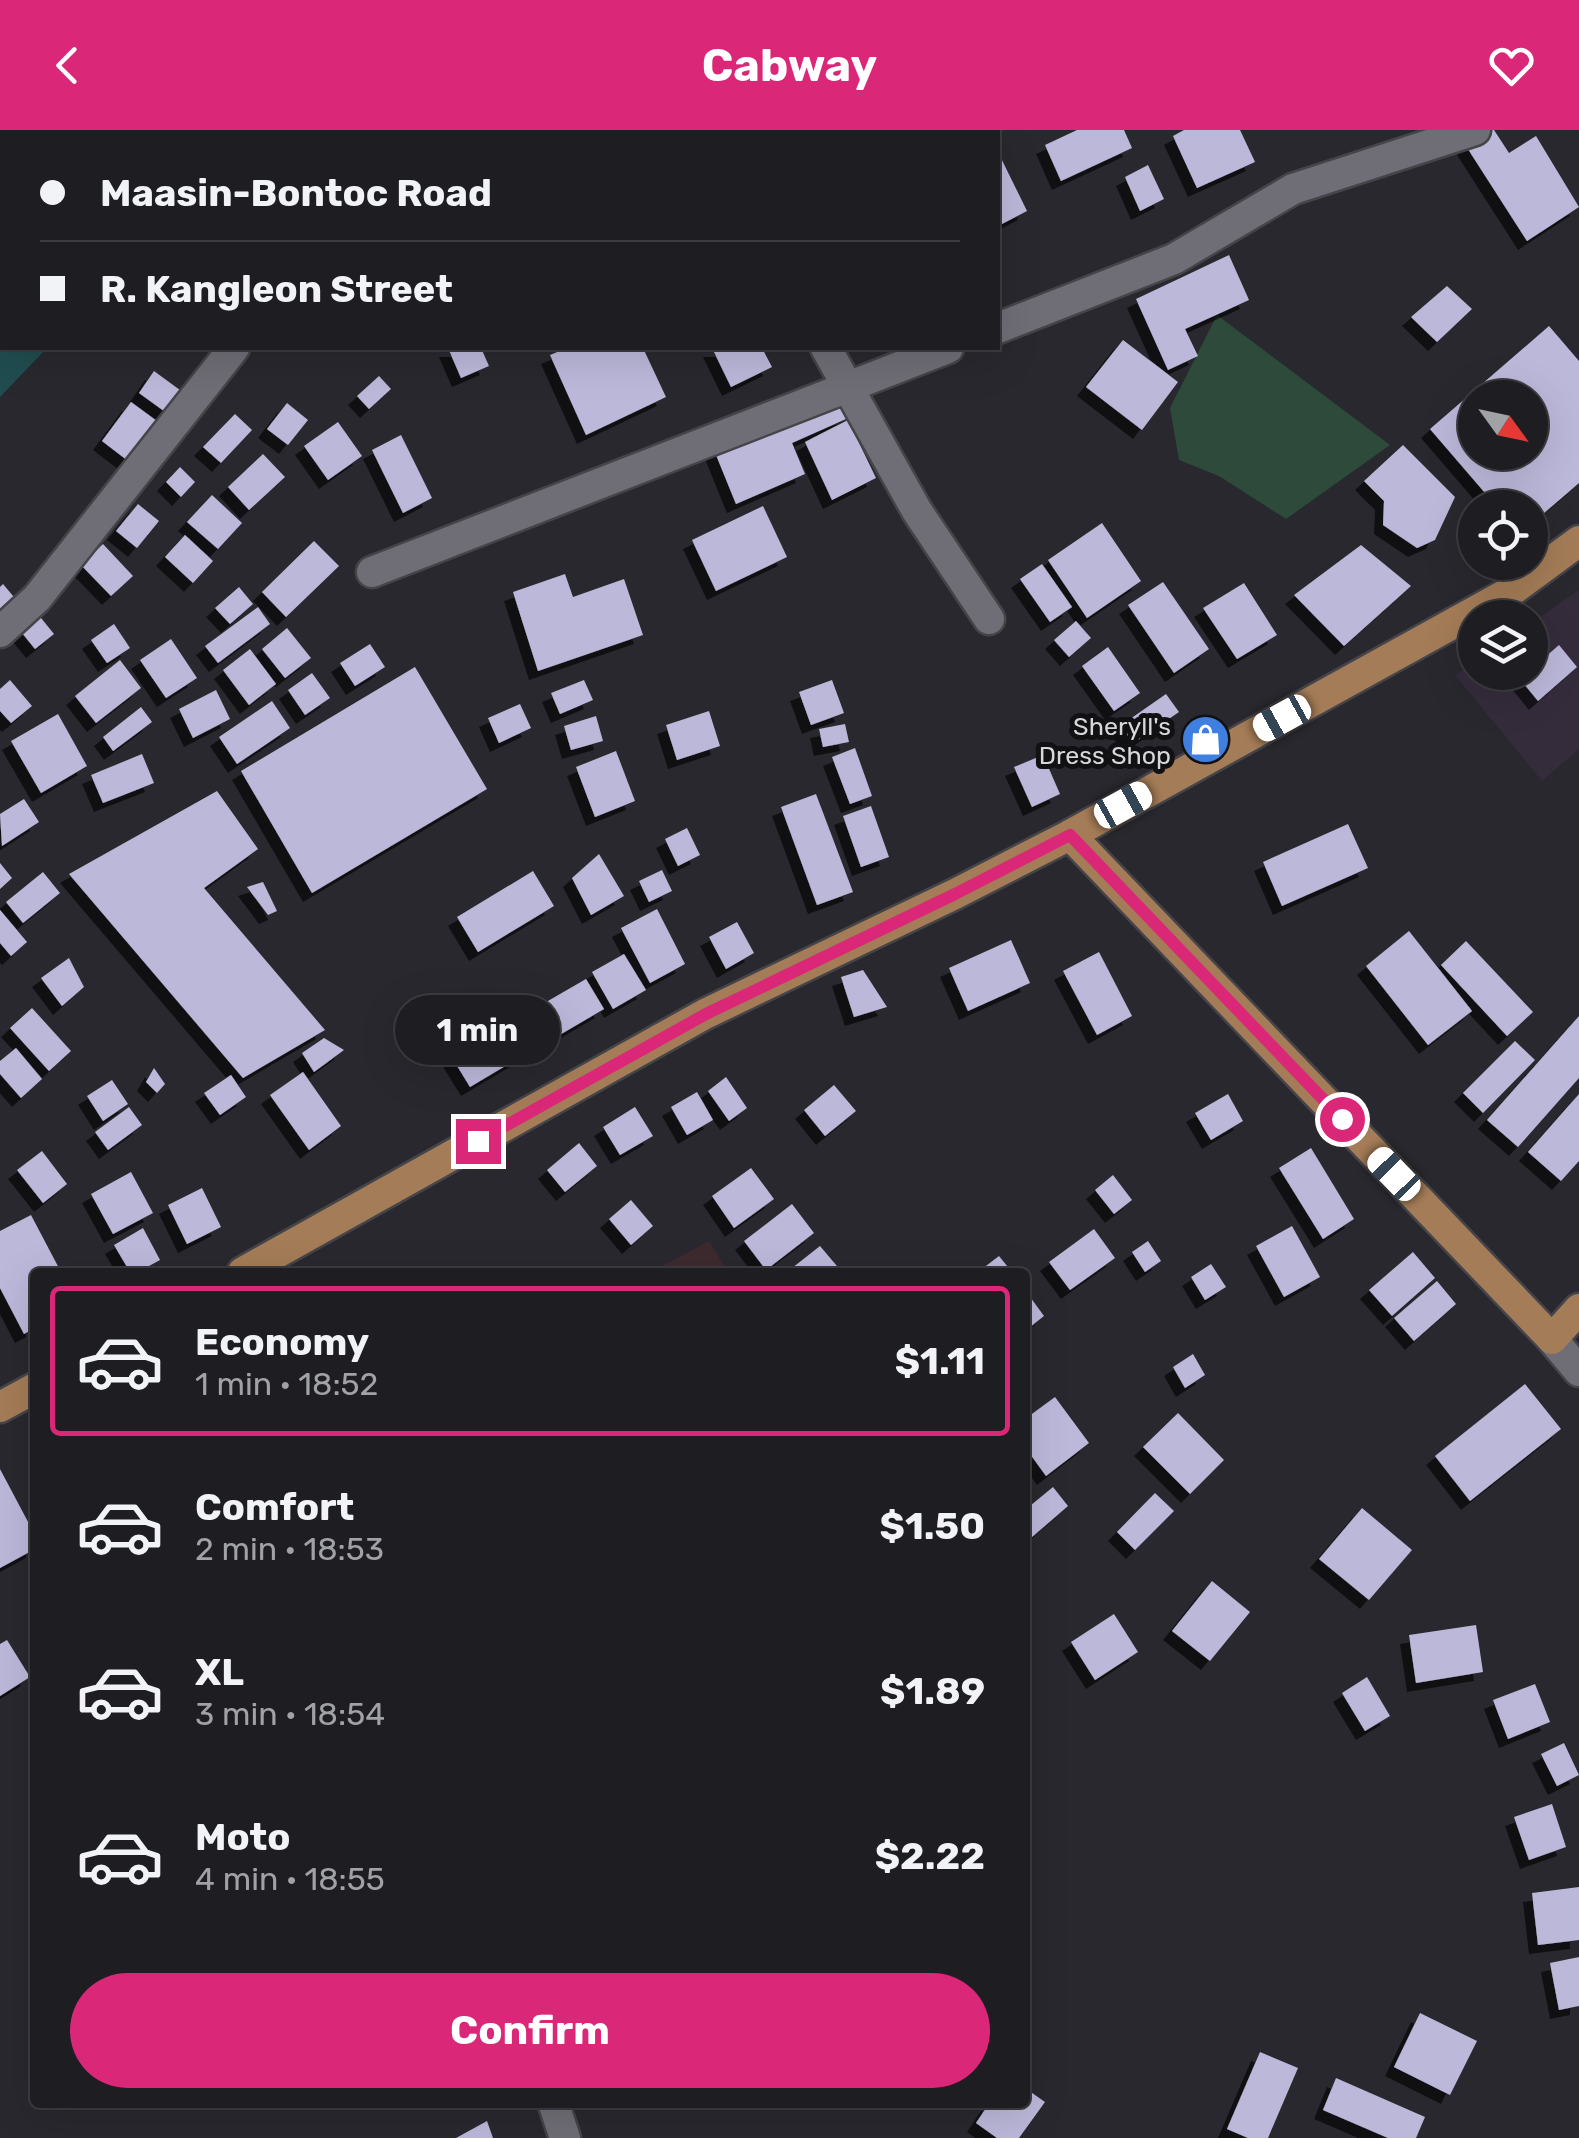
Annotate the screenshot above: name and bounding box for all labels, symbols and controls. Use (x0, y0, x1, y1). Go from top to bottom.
icon: back (40, 38, 95, 93)
icon: heart (1484, 38, 1539, 93)
text: Cabway (702, 39, 877, 92)
text: Maasin-Bontoc Road (100, 170, 492, 216)
text: R. Kangleon Street (100, 266, 453, 312)
north arrow (1458, 380, 1548, 470)
map controls (1458, 380, 1548, 690)
button: locate (1458, 490, 1548, 580)
button: layers (1458, 600, 1548, 690)
car (1248, 690, 1316, 746)
place label: Sheryll's Dress Shop (1039, 712, 1171, 770)
shop icon: Sheryll's Dress Shop (1180, 714, 1232, 766)
car (1089, 777, 1157, 833)
callout: 1 min (396, 996, 560, 1066)
text: 1 min (437, 1011, 518, 1049)
route start (1320, 1097, 1365, 1142)
route end (456, 1119, 501, 1164)
car (1362, 1142, 1426, 1206)
icon: car (75, 1316, 165, 1406)
text: Economy (195, 1319, 369, 1365)
text: $1.11 (895, 1338, 985, 1384)
text: 1 min · 18:52 (195, 1365, 378, 1403)
icon: car (75, 1481, 165, 1571)
text: Comfort (195, 1484, 354, 1530)
text: $1.50 (880, 1503, 985, 1549)
text: 2 min · 18:53 (195, 1530, 384, 1568)
icon: car (75, 1646, 165, 1736)
text: XL (195, 1649, 244, 1695)
text: $1.89 (880, 1668, 985, 1714)
text: 3 min · 18:54 (195, 1695, 385, 1733)
icon: car (75, 1811, 165, 1901)
text: Moto (195, 1814, 291, 1860)
text: $2.22 (875, 1833, 985, 1879)
text: 4 min · 18:55 (195, 1860, 385, 1898)
button: Confirm (70, 1973, 990, 2088)

